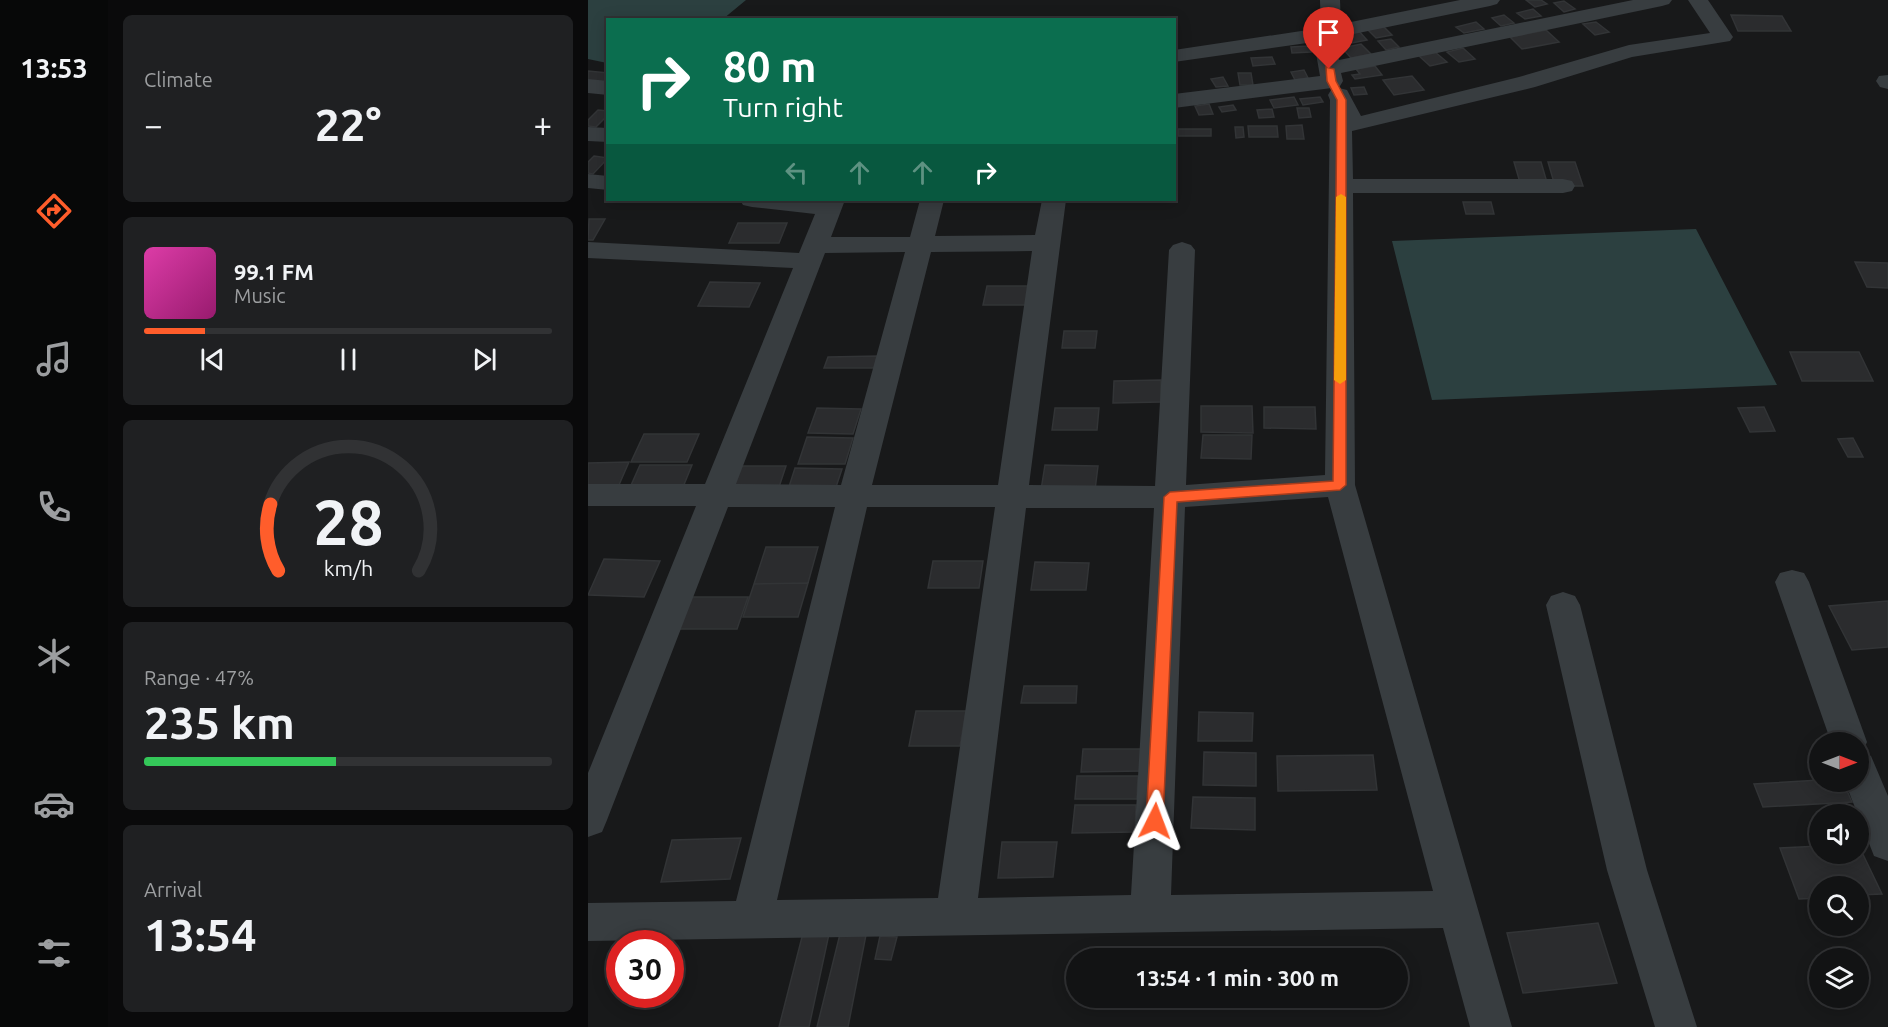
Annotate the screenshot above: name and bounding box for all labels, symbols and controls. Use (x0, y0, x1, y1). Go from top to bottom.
pin (1303, 7, 1354, 69)
icon: arrive (1312, 16, 1345, 49)
icon: right (624, 42, 702, 120)
text: 80 m (723, 43, 817, 90)
text: 13:53 (20, 53, 88, 83)
text: Climate (144, 68, 213, 91)
text: Turn right (723, 92, 843, 122)
text: 22° (315, 99, 381, 150)
text: − (144, 106, 163, 143)
text: + (533, 106, 552, 143)
icon: left (780, 156, 813, 189)
icon: ahead (843, 156, 876, 189)
icon: ahead (906, 156, 939, 189)
icon: right (969, 156, 1002, 189)
icon: directions (33, 190, 75, 232)
text: 99.1 FM (234, 259, 314, 284)
text: Music (234, 284, 286, 307)
icon: music (33, 338, 75, 380)
icon: previous (196, 343, 229, 376)
icon: pause (332, 343, 365, 376)
icon: next (468, 343, 501, 376)
icon: phone (33, 486, 75, 528)
text: 28 (313, 487, 383, 557)
text: km/h (323, 556, 373, 580)
icon: climate (33, 635, 75, 677)
text: Range · 47% (144, 666, 254, 689)
text: 235 km (144, 697, 295, 748)
north arrow (1809, 732, 1869, 792)
map controls (1809, 732, 1869, 1008)
icon: car (33, 783, 75, 825)
position arrow (1123, 789, 1187, 853)
button: sound (1809, 804, 1869, 864)
button: search (1809, 876, 1869, 936)
text: Arrival (144, 878, 202, 901)
text: 13:54 (144, 909, 257, 960)
speed limit sign: 30 (606, 930, 684, 1008)
icon: filters (33, 932, 75, 974)
button: layers (1809, 948, 1869, 1008)
text: 13:54 · 1 min · 300 m (1135, 965, 1339, 990)

